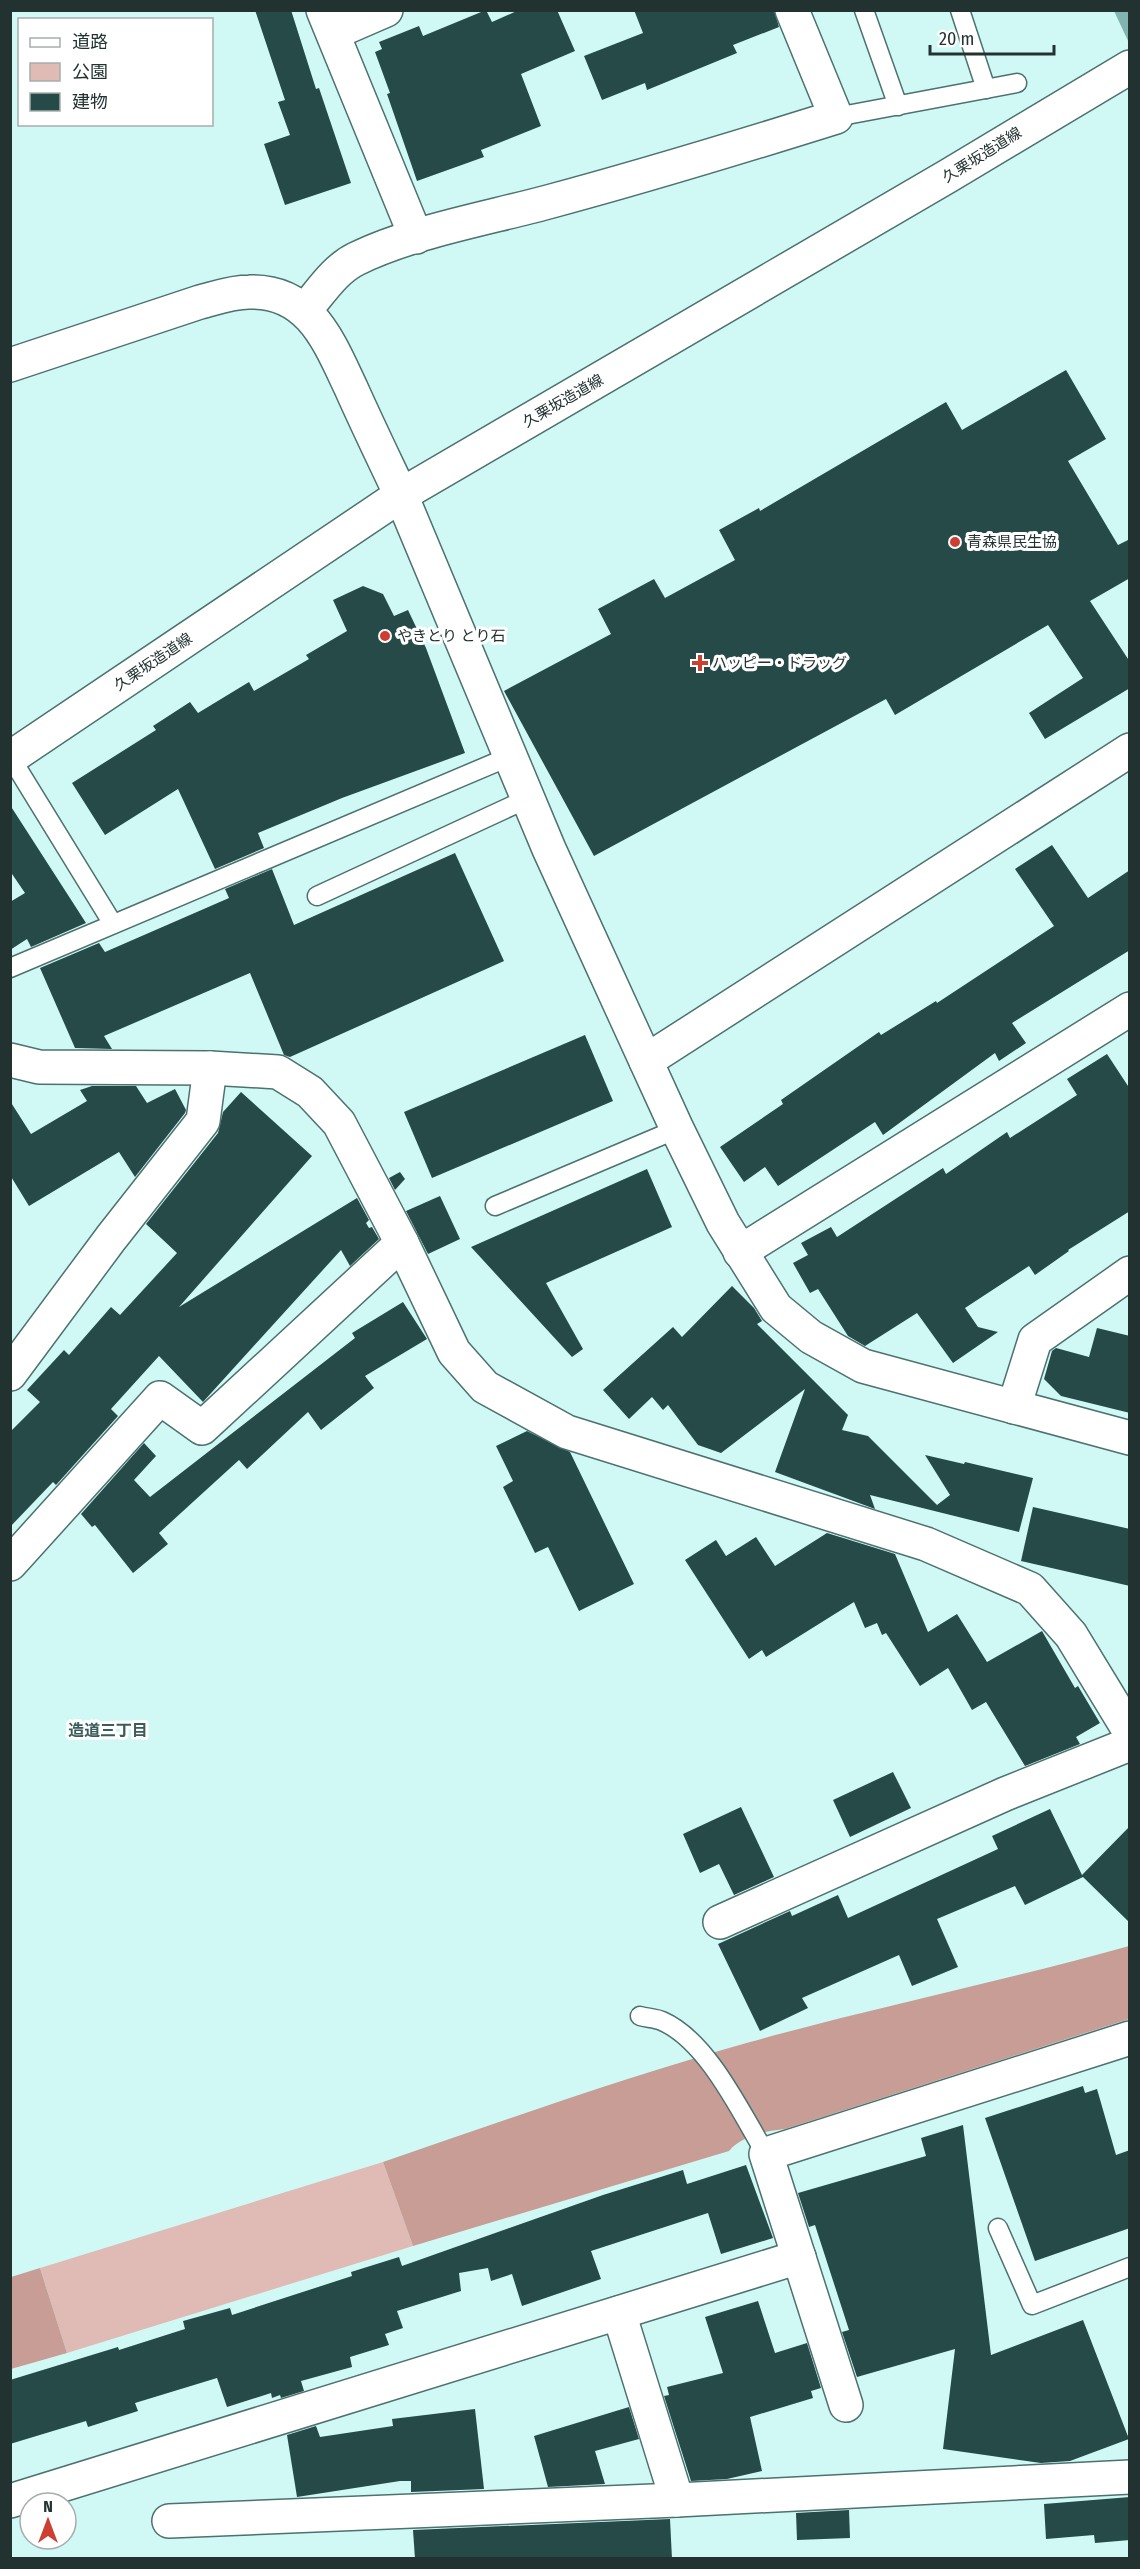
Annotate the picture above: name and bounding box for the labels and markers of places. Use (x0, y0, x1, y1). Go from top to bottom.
place label: 青森県民生協 (967, 533, 1057, 551)
marker: 青森県民生協 (948, 535, 962, 549)
place label: やきとり とり石 (397, 627, 506, 645)
marker: やきとり とり石 (378, 629, 392, 643)
place label: ハッピー・ドラッグ (712, 654, 847, 672)
marker: ハッピー・ドラッグ (693, 656, 707, 670)

